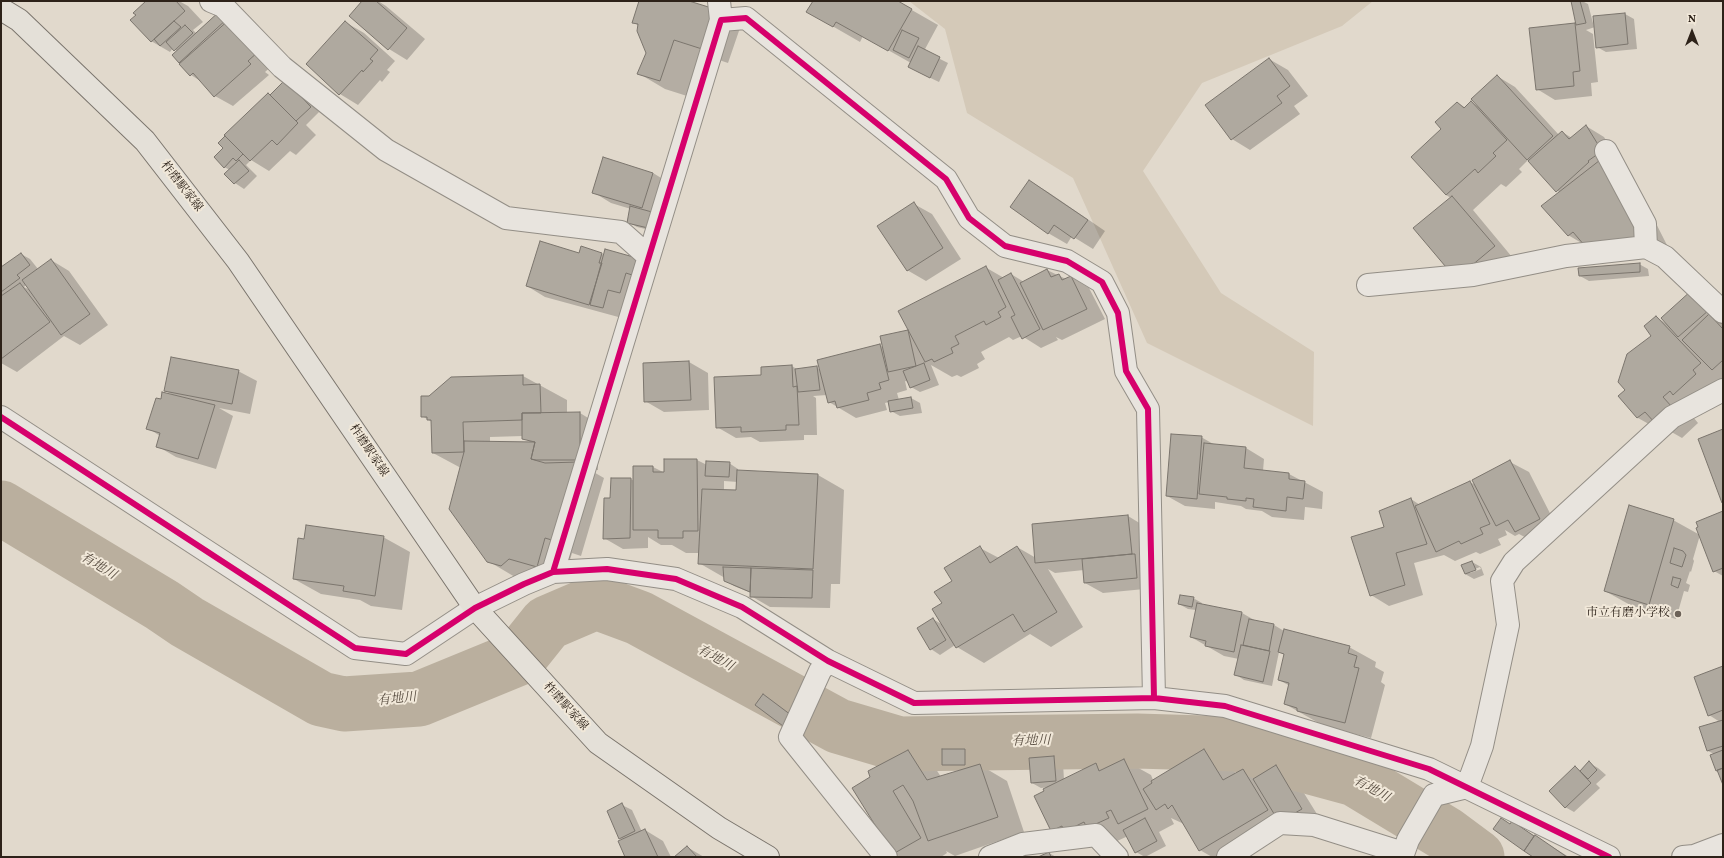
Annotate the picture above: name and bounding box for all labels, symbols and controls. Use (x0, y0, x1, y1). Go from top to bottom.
north arrow (1672, 12, 1712, 52)
text: N (1688, 12, 1696, 27)
street label: 柞磨駅家線 (157, 159, 205, 215)
street label: 柞磨駅家線 (345, 422, 391, 480)
water label: 有地川 (77, 550, 119, 584)
place label: 市立有磨小学校 (1586, 607, 1670, 621)
marker: 市立有磨小学校 (1673, 609, 1683, 619)
water label: 有地川 (694, 643, 736, 675)
street label: 柞磨駅家線 (540, 680, 590, 734)
water label: 有地川 (377, 690, 417, 710)
water label: 有地川 (1011, 734, 1051, 750)
water label: 有地川 (1350, 774, 1392, 806)

